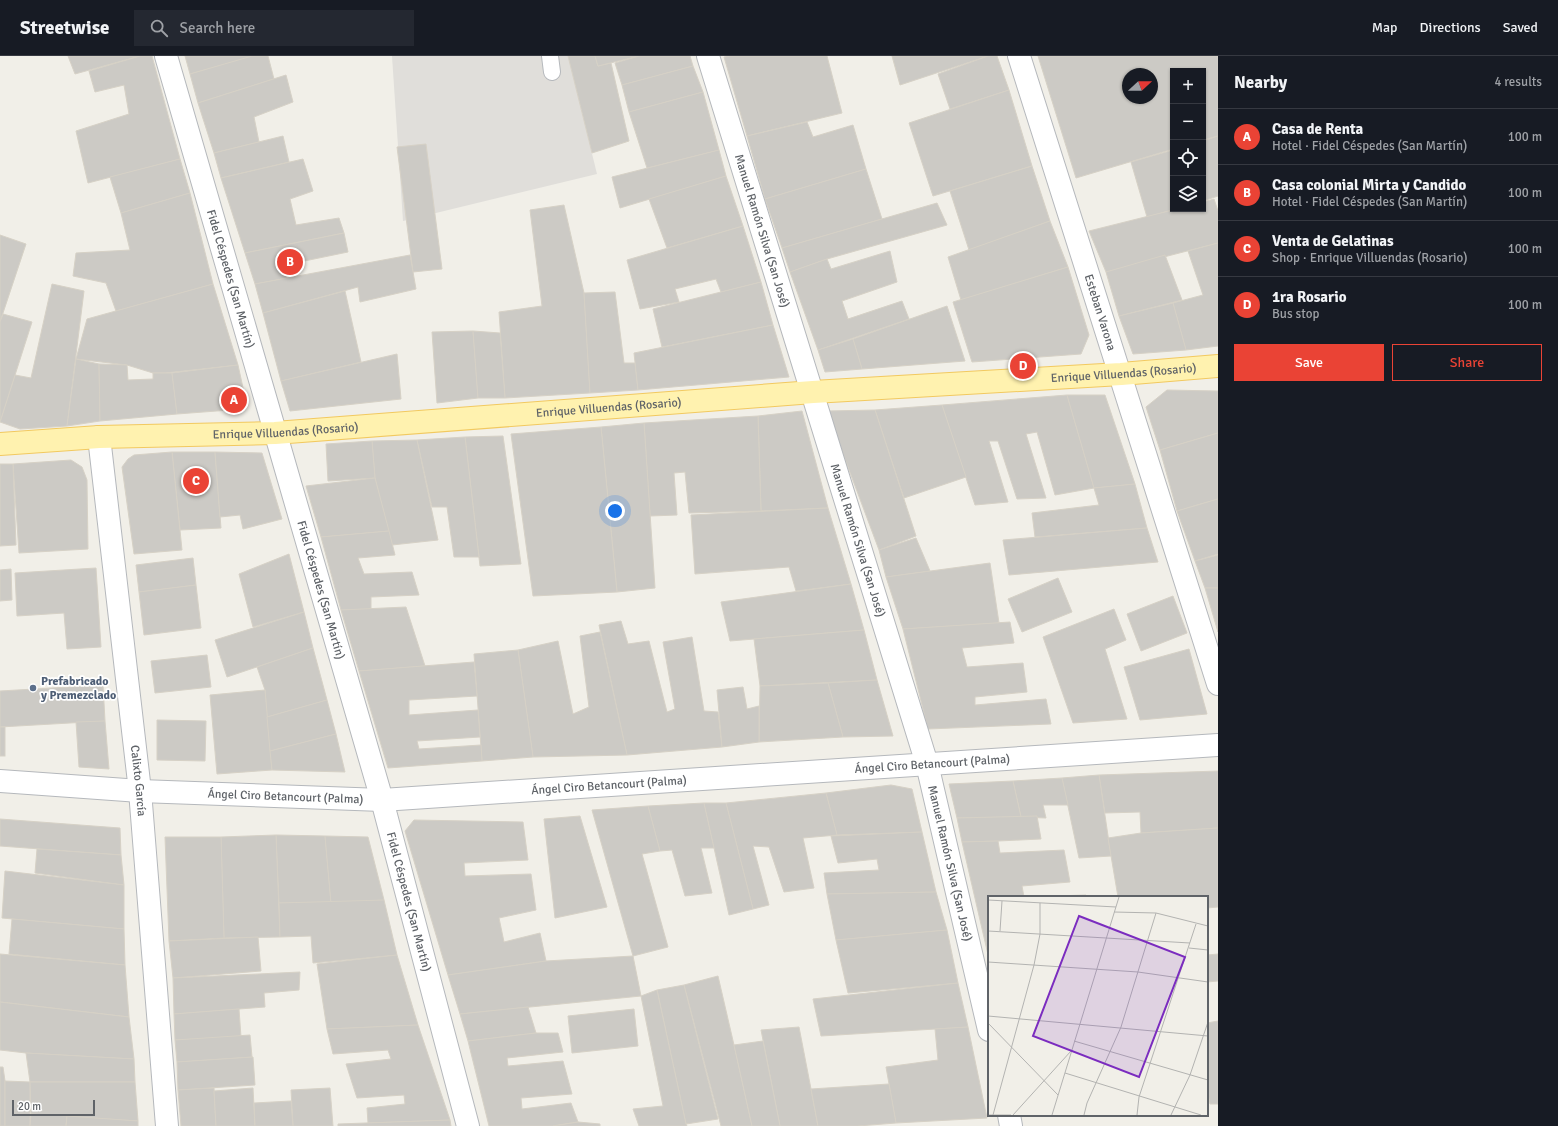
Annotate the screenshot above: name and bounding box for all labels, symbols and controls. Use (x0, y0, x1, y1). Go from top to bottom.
search box (134, 10, 414, 46)
text: Streetwise (20, 16, 110, 40)
icon: search (148, 17, 170, 39)
text: Search here (180, 19, 255, 37)
text: Map (1372, 19, 1398, 36)
text: Directions (1420, 19, 1481, 36)
text: Saved (1503, 19, 1538, 36)
north arrow (1122, 68, 1158, 104)
map controls (1170, 68, 1206, 212)
button: + (1170, 68, 1206, 104)
text: Nearby (1234, 72, 1287, 93)
text: 4 results (1494, 74, 1542, 90)
button: − (1170, 104, 1206, 140)
text: Casa de Renta (1272, 120, 1363, 138)
text: A (1243, 129, 1251, 145)
text: 100 m (1508, 129, 1542, 145)
text: Hotel · Fidel Céspedes (San Martín) (1272, 138, 1467, 154)
button: locate (1170, 140, 1206, 176)
street label: Manuel Ramón Silva (San José) (731, 152, 792, 309)
button: layers (1170, 176, 1206, 212)
text: Casa colonial Mirta y Candido (1272, 176, 1466, 194)
text: B (1243, 185, 1251, 201)
text: 100 m (1508, 185, 1542, 201)
text: Hotel · Fidel Céspedes (San Martín) (1272, 194, 1467, 210)
street label: Fidel Céspedes (San Martín) (203, 208, 257, 350)
text: Venta de Gelatinas (1272, 232, 1394, 250)
text: C (1243, 241, 1251, 257)
text: 100 m (1508, 241, 1542, 257)
pin: B (277, 247, 303, 277)
text: Shop · Enrique Villuendas (Rosario) (1272, 250, 1468, 266)
street label: Esteban Varona (1081, 272, 1119, 353)
text: 1ra Rosario (1272, 288, 1347, 306)
text: D (1243, 297, 1251, 313)
text: 100 m (1508, 297, 1542, 313)
text: Bus stop (1272, 306, 1319, 322)
button: Save (1234, 344, 1384, 381)
button: Share (1392, 344, 1542, 381)
pin: D (1010, 351, 1036, 381)
street label: Enrique Villuendas (Rosario) (1050, 361, 1197, 386)
pin: A (221, 385, 247, 415)
street label: Enrique Villuendas (Rosario) (535, 395, 682, 421)
street label: Enrique Villuendas (Rosario) (213, 420, 359, 442)
street label: Manuel Ramón Silva (San José) (827, 462, 888, 619)
pin: C (183, 466, 209, 496)
your location (605, 501, 625, 521)
street label: Fidel Céspedes (San Martín) (293, 519, 348, 661)
place label: Prefabricado y Premezclado (40, 674, 116, 703)
marker: Prefabricado y Premezclado (28, 683, 38, 693)
street label: Calixto García (127, 744, 149, 817)
street label: Ángel Ciro Betancourt (Palma) (854, 752, 1011, 777)
street label: Ángel Ciro Betancourt (Palma) (531, 773, 687, 798)
street label: Manuel Ramón Silva (San José) (924, 784, 975, 943)
street label: Ángel Ciro Betancourt (Palma) (207, 787, 364, 807)
street label: Fidel Céspedes (San Martín) (383, 831, 434, 973)
inset map (988, 896, 1208, 1116)
scale bar (12, 1098, 95, 1117)
text: 20 m (18, 1100, 41, 1113)

